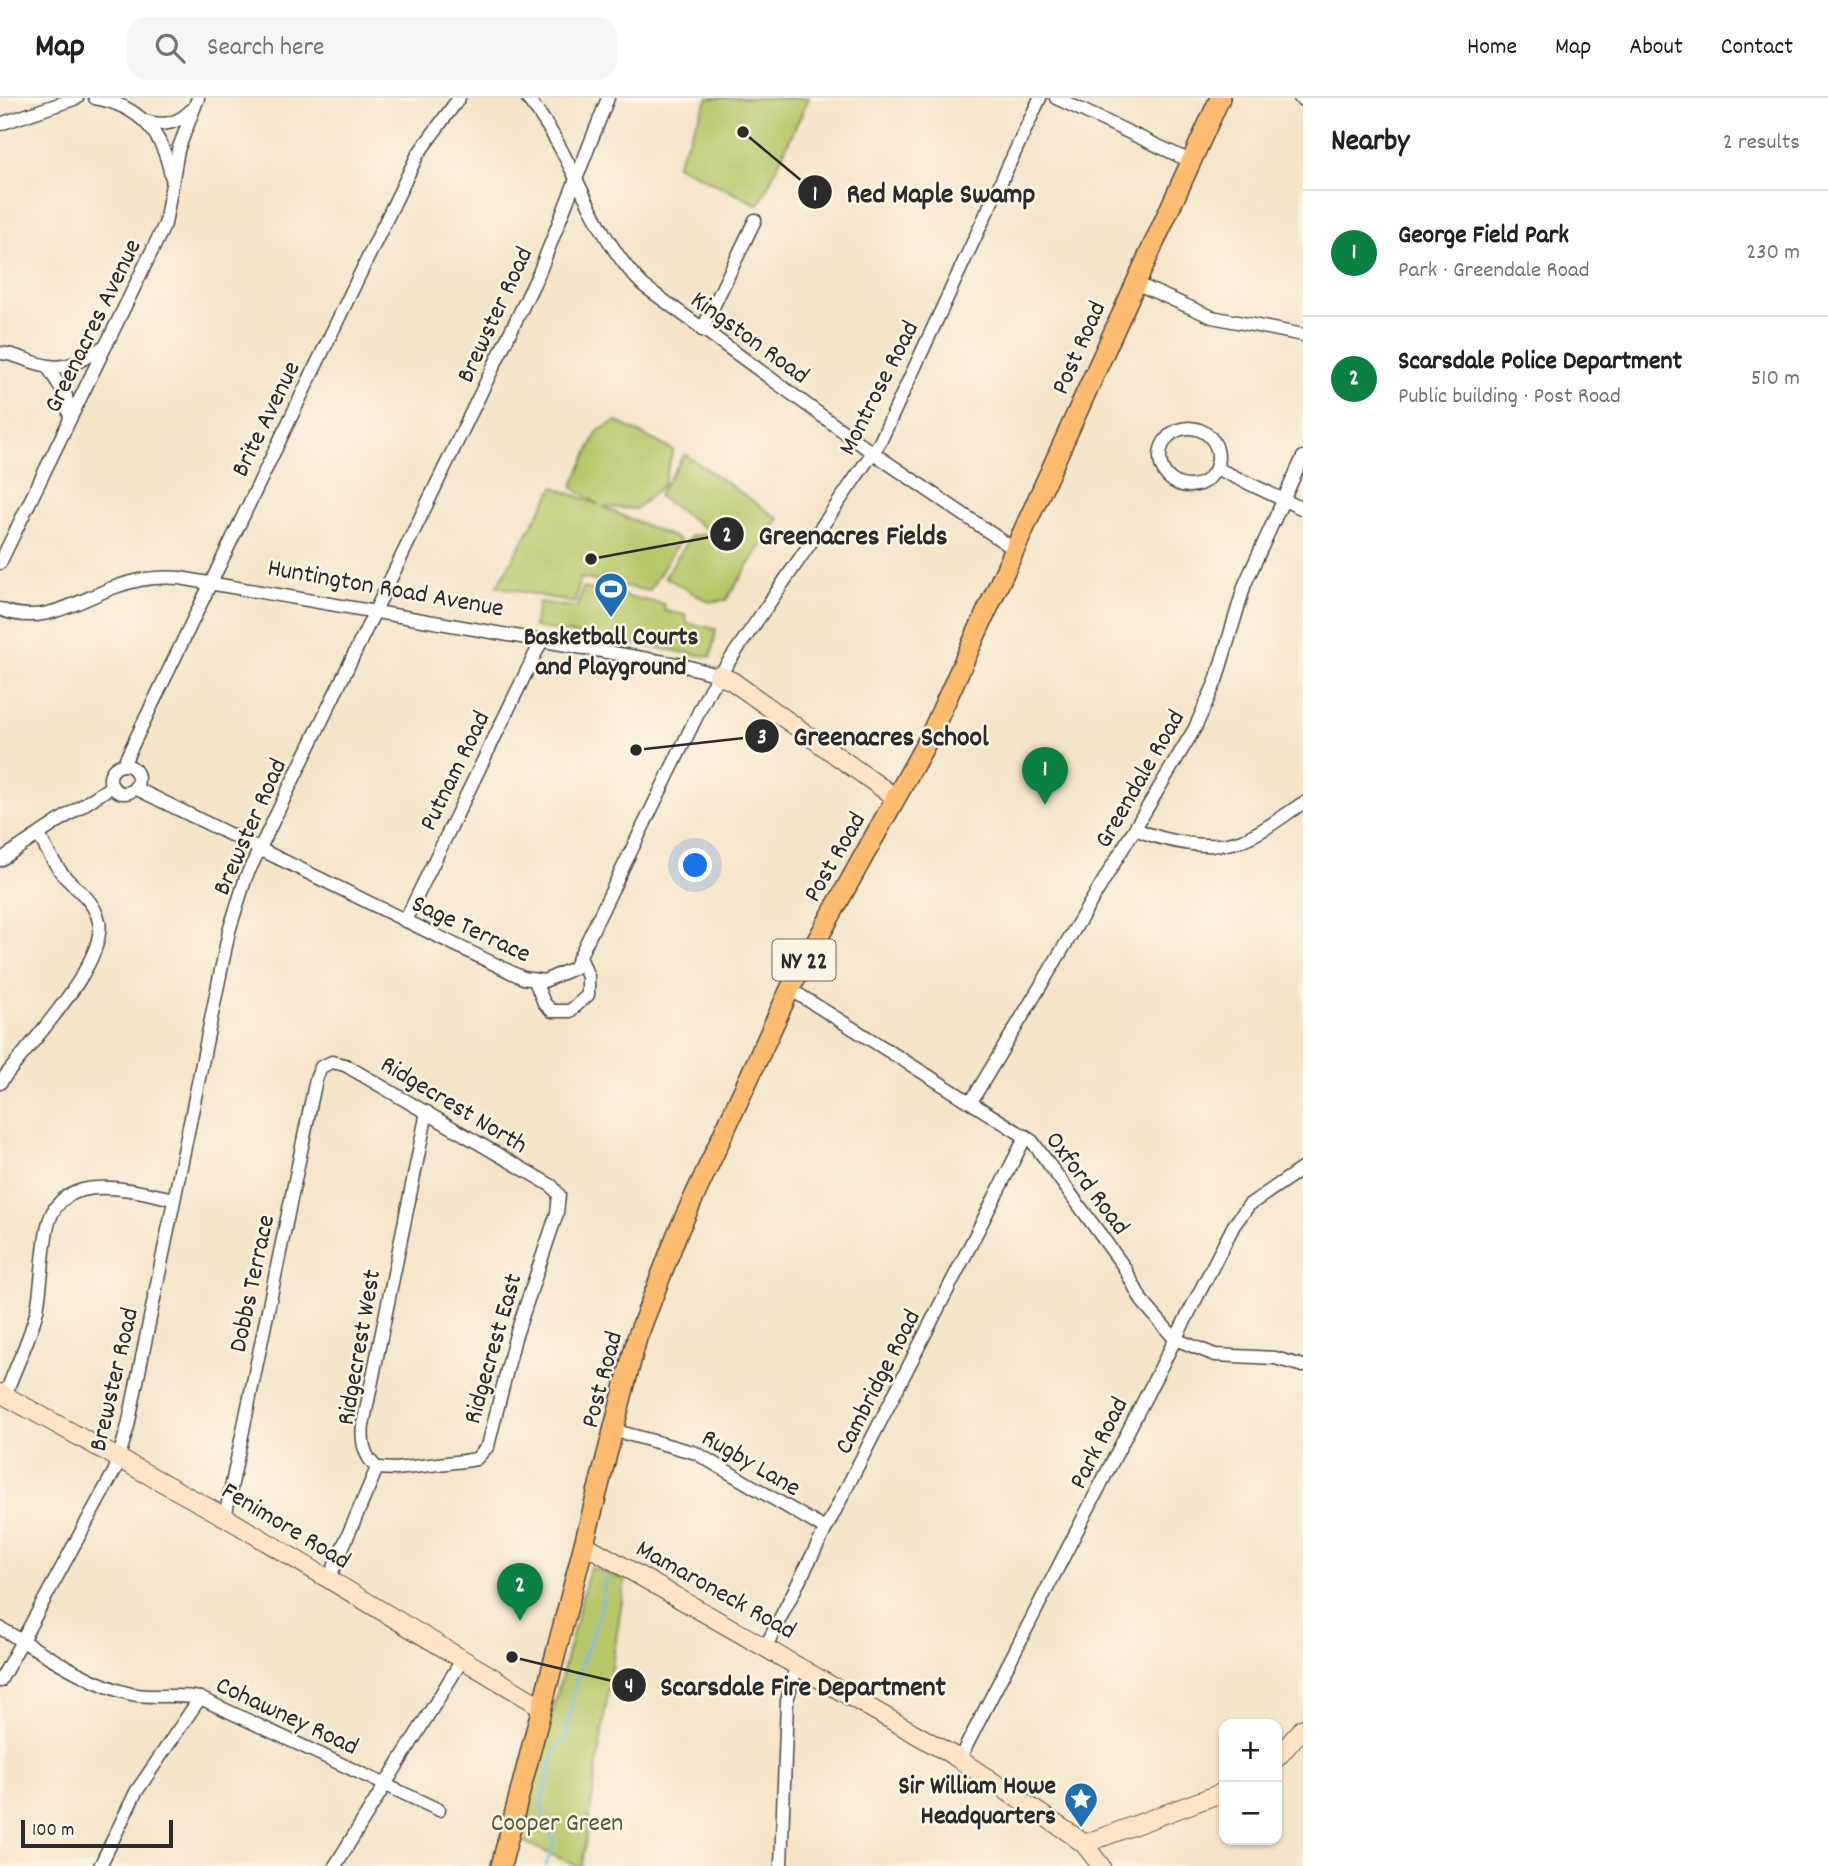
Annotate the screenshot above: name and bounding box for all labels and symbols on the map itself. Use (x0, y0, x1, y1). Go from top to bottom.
callout: Red Maple Swamp (797, 168, 1049, 217)
text: Red Maple Swamp (846, 177, 1036, 217)
text: 1 (813, 181, 817, 211)
street label: Greenacres Avenue (36, 233, 152, 420)
street label: Brewster Road (448, 241, 544, 390)
street label: Kingston Road (682, 283, 816, 395)
street label: Post Road (1043, 296, 1117, 401)
street label: Montrose Road (830, 315, 930, 462)
street label: Brite Avenue (223, 355, 311, 484)
callout: Greenacres Fields (709, 509, 961, 558)
text: Greenacres Fields (759, 519, 948, 559)
text: 2 (722, 522, 732, 552)
street label: Huntington Road Avenue (264, 550, 506, 628)
sports icon: Basketball Courts and Playground (592, 570, 630, 619)
place label: Basketball Courts and Playground (524, 620, 698, 687)
street label: Greendale Road (1086, 704, 1196, 856)
street label: Putnam Road (411, 705, 501, 838)
callout: Greenacres School (744, 711, 1003, 760)
text: Greenacres School (793, 720, 989, 760)
text: 3 (757, 724, 767, 754)
pin: 1 (1022, 747, 1068, 805)
street label: Brewster Road (205, 753, 298, 902)
street label: Post Road (795, 806, 877, 910)
your location (678, 848, 712, 882)
street label: Sage Terrace (405, 886, 536, 974)
road number: NY 22 (772, 940, 836, 980)
street label: Ridgecrest North (373, 1047, 534, 1165)
street label: Oxford Road (1035, 1124, 1138, 1244)
street label: Dobbs Terrace (221, 1212, 286, 1356)
street label: Ridgecrest West (329, 1267, 392, 1428)
street label: Ridgecrest East (455, 1269, 534, 1429)
street label: Brewster Road (81, 1304, 150, 1455)
street label: Cambridge Road (827, 1304, 932, 1461)
street label: Post Road (573, 1328, 634, 1432)
street label: Park Road (1061, 1391, 1139, 1496)
street label: Rugby Lane (694, 1421, 807, 1507)
street label: Fenimore Road (214, 1474, 357, 1580)
street label: Mamaroneck Road (629, 1532, 802, 1650)
pin: 2 (497, 1563, 543, 1621)
callout: Scarsdale Fire Department (612, 1660, 960, 1709)
street label: Cohawney Road (209, 1668, 364, 1766)
text: Scarsdale Fire Department (660, 1670, 946, 1710)
text: 4 (625, 1673, 633, 1703)
place label: Sir William Howe Headquarters (898, 1769, 1056, 1836)
place icon: Sir William Howe Headquarters (1062, 1780, 1100, 1829)
park label: Cooper Green (491, 1806, 623, 1843)
scale bar (21, 1817, 173, 1849)

